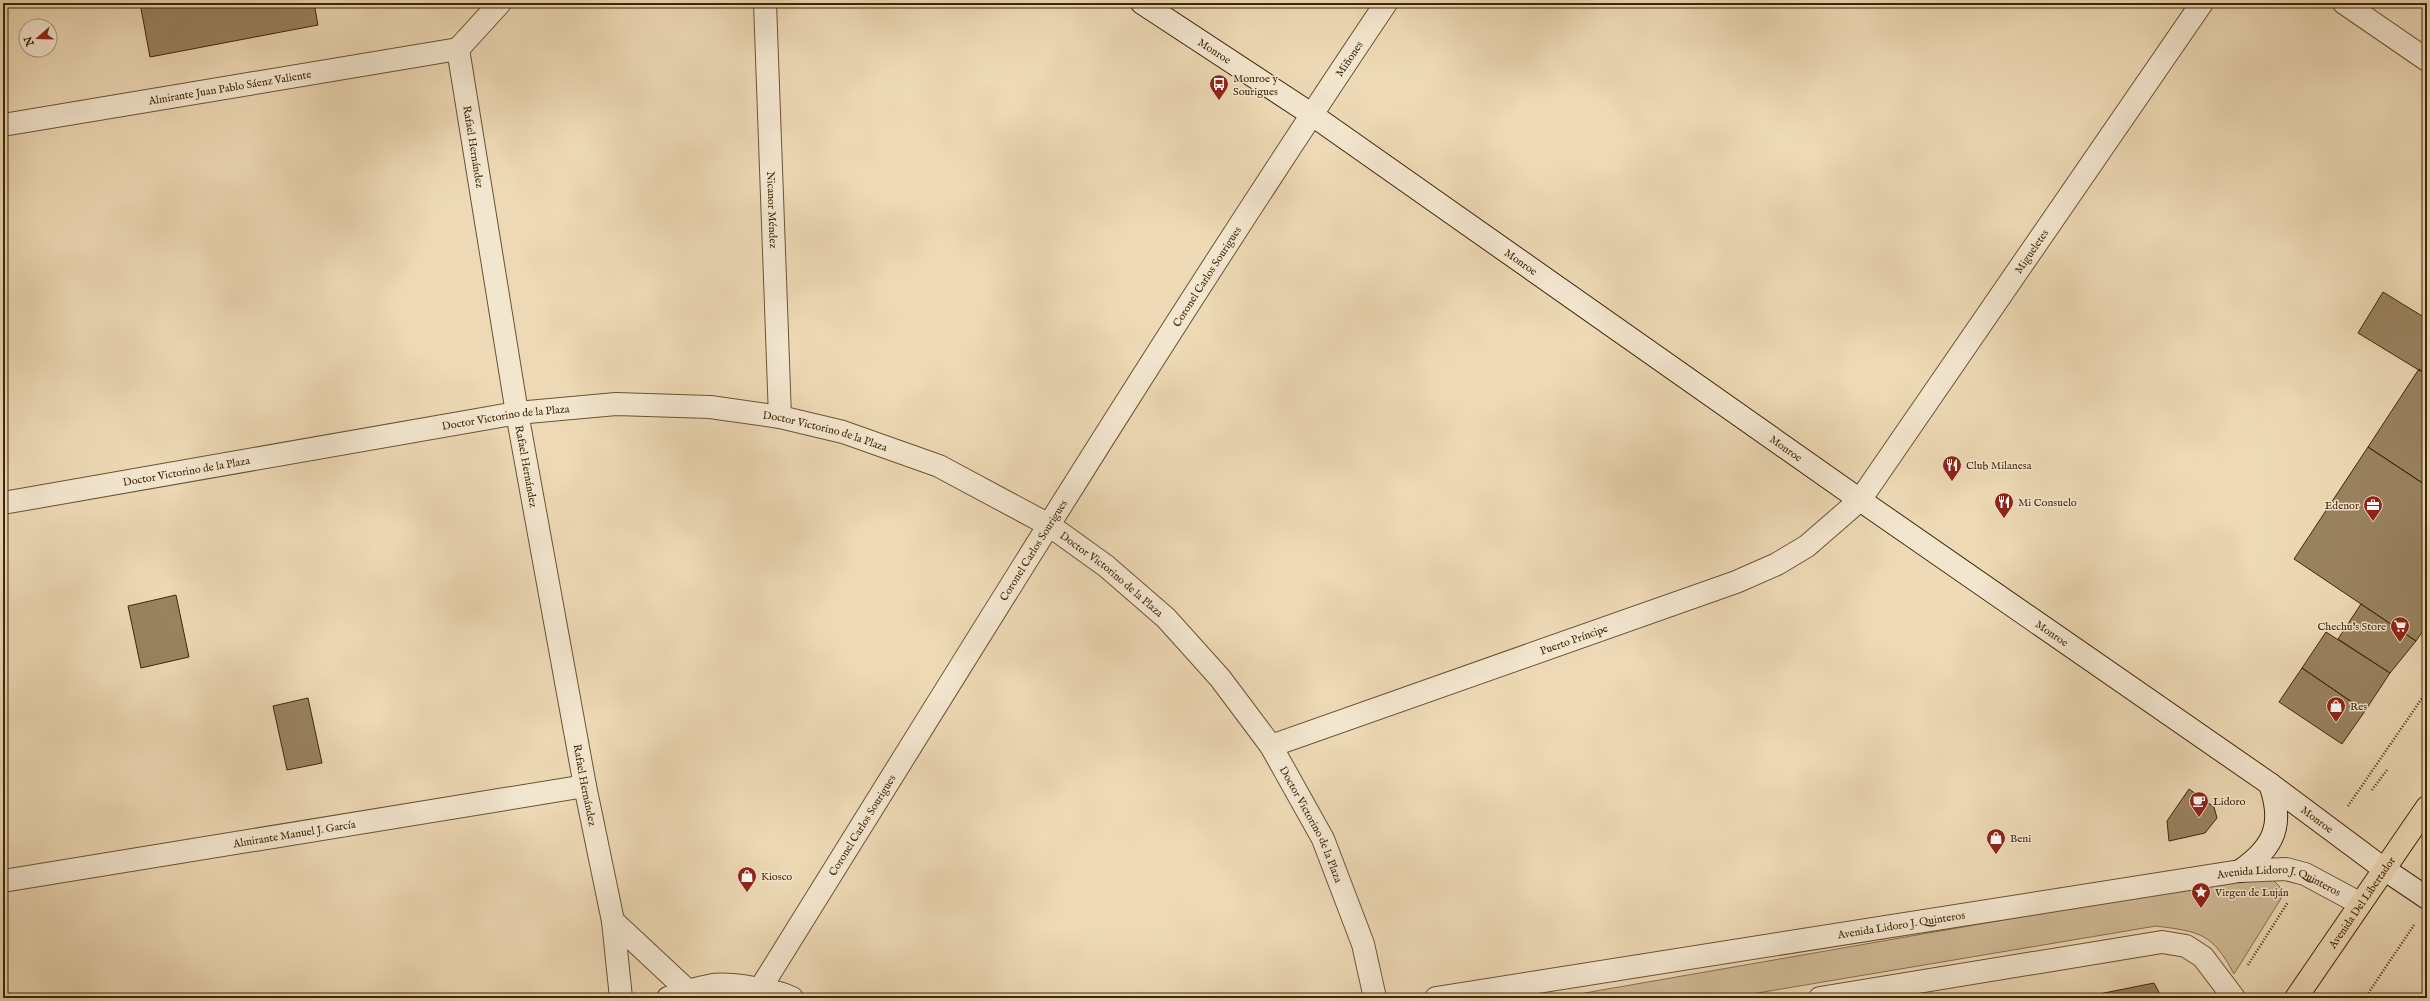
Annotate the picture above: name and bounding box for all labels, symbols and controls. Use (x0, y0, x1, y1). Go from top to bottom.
north arrow (18, 18, 58, 58)
text: N (21, 34, 38, 49)
street label: Monroe (1195, 36, 1233, 68)
street label: Miñones (1333, 39, 1367, 80)
street label: Almirante Juan Pablo Sáenz Valiente (147, 68, 312, 109)
place label: Monroe y Sourigues (1233, 72, 1278, 99)
bus stop icon: Monroe y Sourigues (1208, 73, 1230, 101)
street label: Rafael Hernández (459, 105, 486, 189)
street label: Nicanor Méndez (763, 171, 780, 249)
street label: Coronel Carlos Sourigues (1170, 224, 1245, 330)
street label: Migueletes (2012, 227, 2052, 277)
street label: Monroe (1501, 246, 1540, 279)
street label: Doctor Victorino de la Plaza (441, 402, 570, 434)
street label: Doctor Victorino de la Plaza (762, 409, 889, 455)
street label: Rafael Hernández (511, 424, 540, 509)
street label: Monroe (1766, 432, 1805, 465)
street label: Doctor Victorino de la Plaza (122, 454, 251, 490)
restaurant icon: Club Milanesa (1941, 454, 1963, 482)
place label: Club Milanesa (1966, 459, 2032, 473)
restaurant icon: Mi Consuelo (1993, 491, 2015, 519)
office icon: Edenor (2362, 494, 2384, 522)
place label: Mi Consuelo (2018, 496, 2077, 510)
street label: Coronel Carlos Sourigues (997, 497, 1071, 604)
place label: Edenor (2325, 499, 2359, 513)
street label: Doctor Victorino de la Plaza (1057, 529, 1166, 621)
supermarket icon: Chechu's Store (2389, 615, 2411, 643)
street label: Monroe (2032, 618, 2071, 650)
place label: Chechu's Store (2317, 620, 2386, 634)
street label: Puerto Príncipe (1538, 622, 1610, 659)
shop icon: Res (2325, 695, 2347, 723)
place label: Res (2350, 700, 2367, 714)
street label: Rafael Hernández (569, 743, 599, 828)
street label: Doctor Victorino de la Plaza (1276, 764, 1345, 885)
street label: Coronel Carlos Sourigues (826, 772, 900, 879)
cafe icon: Lidoro (2188, 790, 2210, 818)
place label: Lidoro (2213, 795, 2246, 809)
street label: Monroe (2298, 803, 2336, 837)
street label: Almirante Manuel J. García (231, 818, 357, 852)
shop icon: Beni (1985, 827, 2007, 855)
place label: Beni (2010, 832, 2031, 846)
street label: Avenida Del Libertador (2325, 854, 2399, 952)
street label: Avenida Lidoro J. Quinteros (2215, 863, 2343, 900)
shop icon: Kiosco (736, 865, 758, 893)
place label: Kiosco (761, 870, 792, 884)
place icon: Virgen de Luján (2190, 881, 2212, 909)
place label: Virgen de Luján (2214, 886, 2289, 900)
street label: Avenida Lidoro J. Quinteros (1836, 909, 1966, 943)

